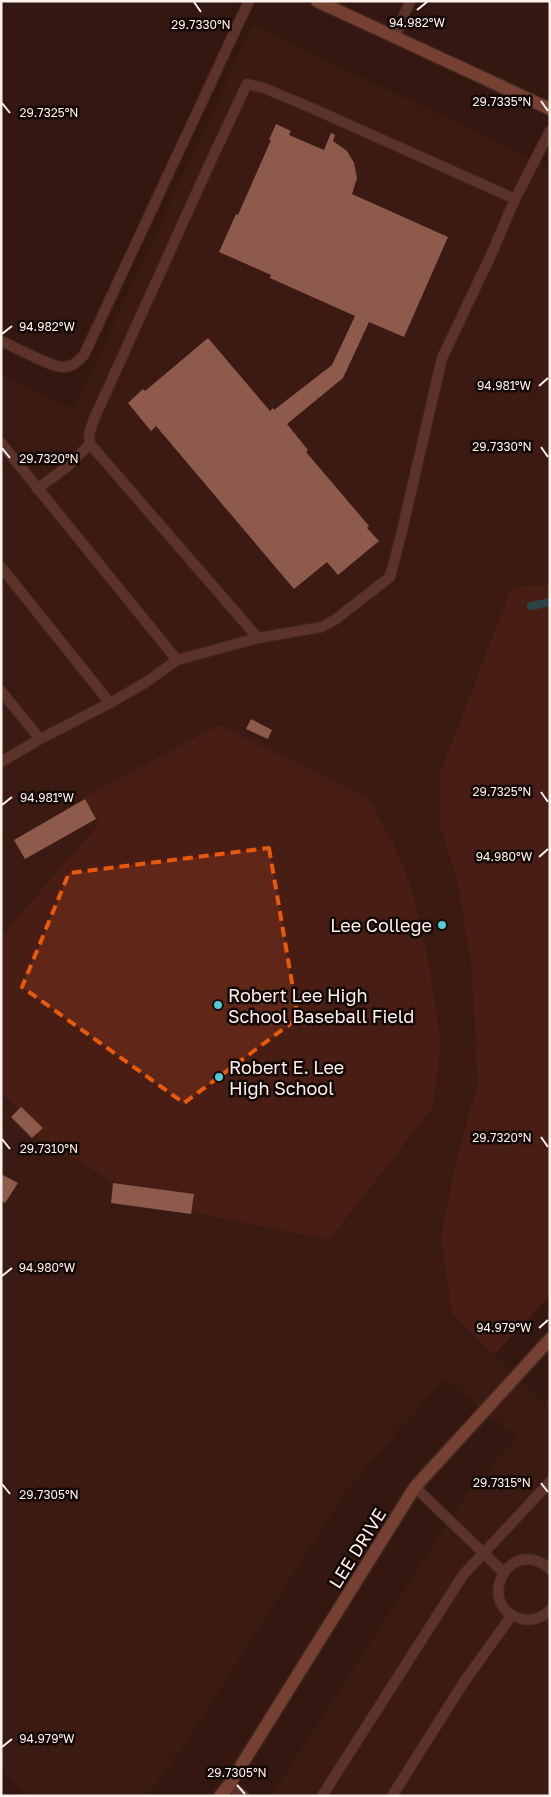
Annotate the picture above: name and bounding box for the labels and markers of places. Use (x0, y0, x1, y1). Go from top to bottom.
place label: Lee College (330, 914, 432, 936)
marker: Lee College (436, 919, 448, 931)
place label: Robert Lee High School Baseball Field (228, 984, 414, 1027)
marker: Robert Lee High School Baseball Field (212, 999, 224, 1011)
place label: Robert E. Lee High School (229, 1056, 344, 1099)
marker: Robert E. Lee High School (213, 1071, 225, 1083)

